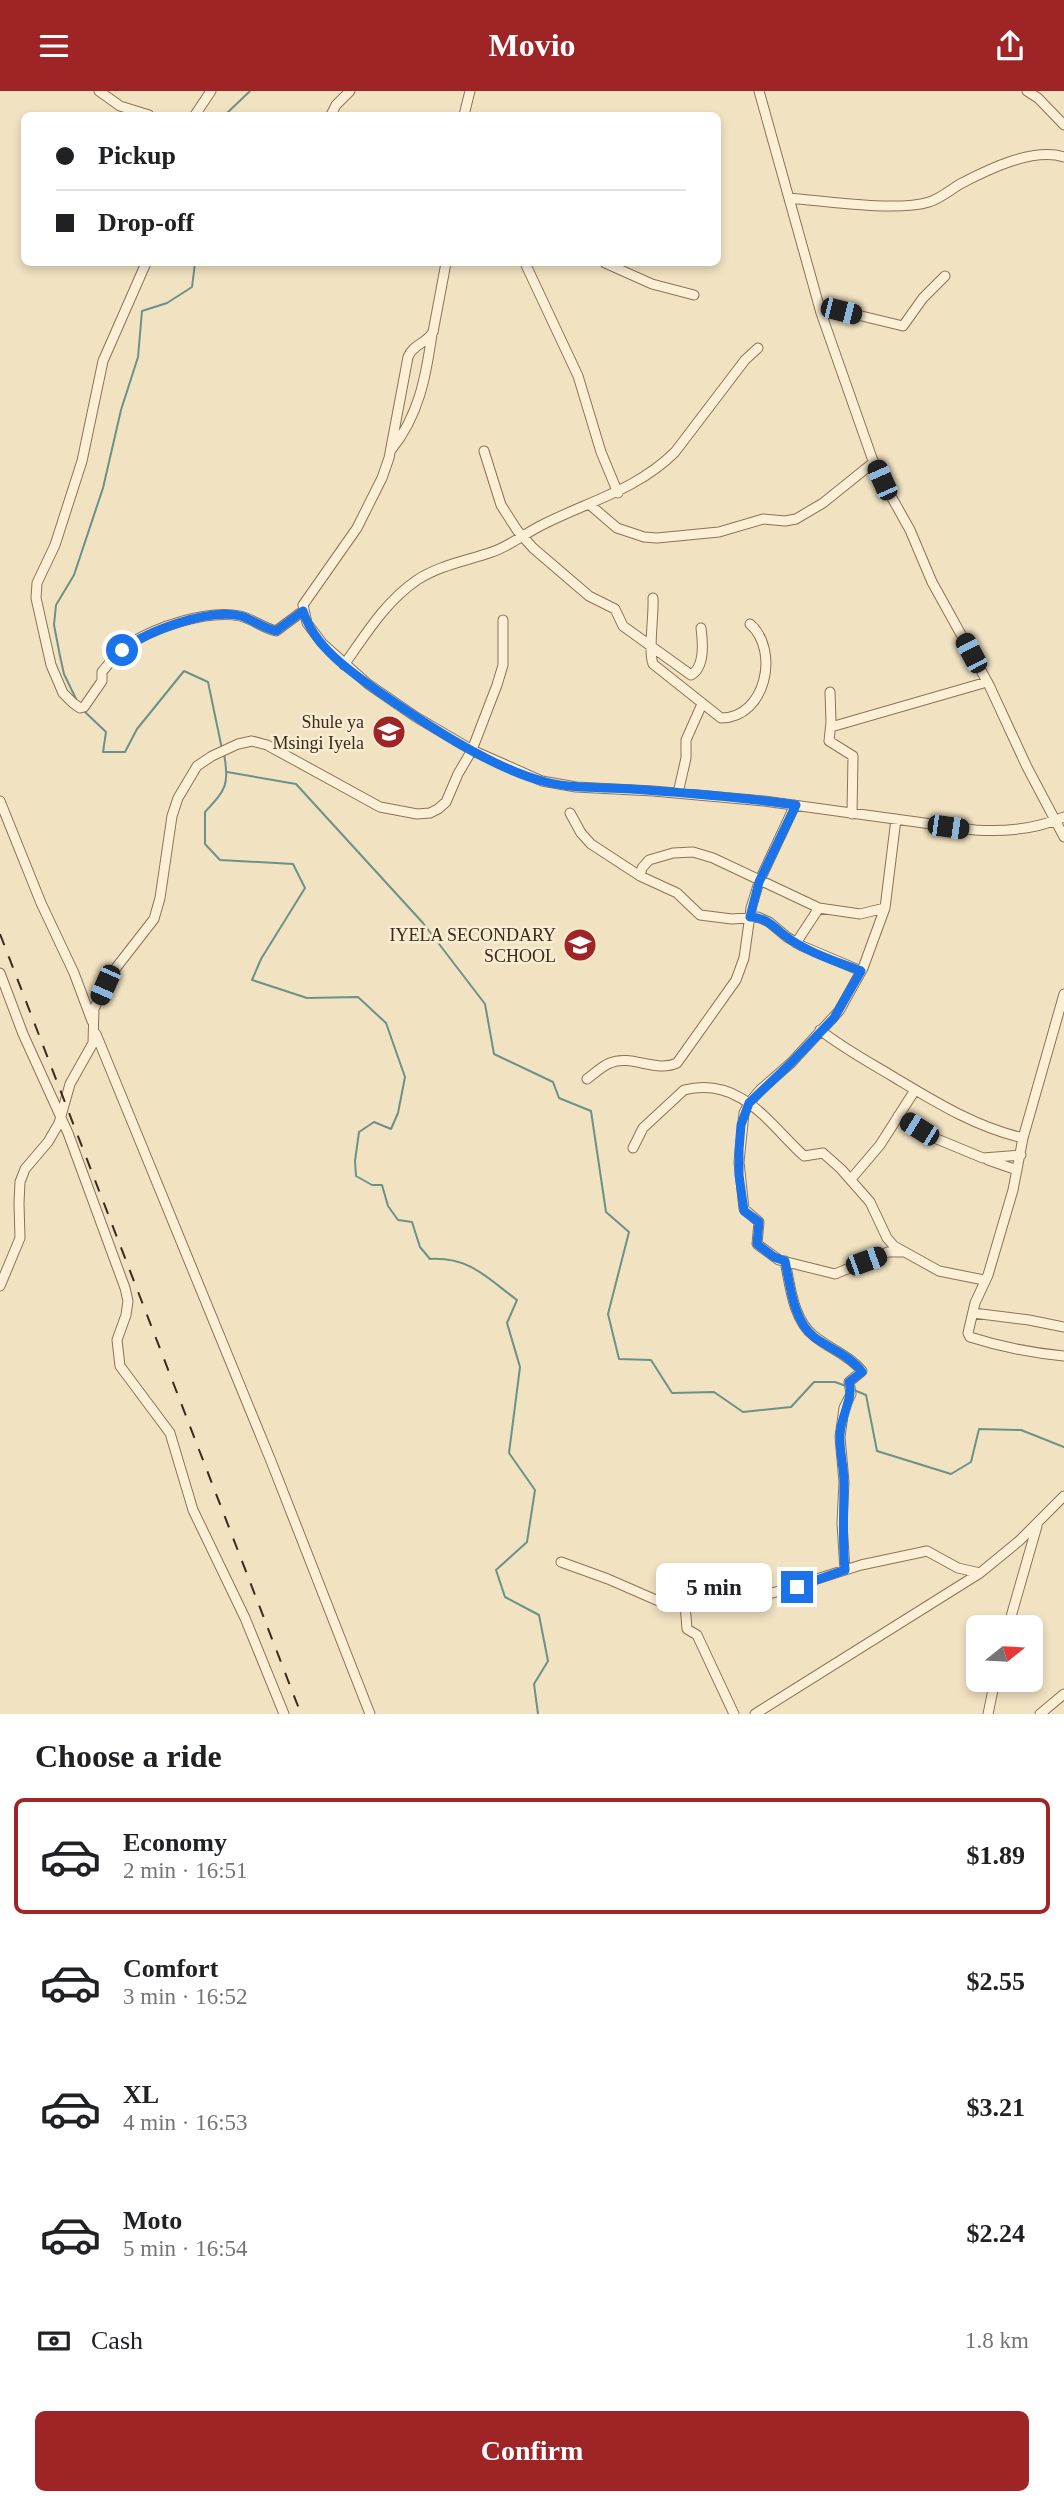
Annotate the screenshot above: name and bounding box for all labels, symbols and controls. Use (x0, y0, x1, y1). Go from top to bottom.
icon: menu (35, 27, 73, 65)
text: Movio (488, 27, 576, 63)
icon: share (991, 27, 1029, 65)
text: Pickup (98, 141, 176, 170)
text: Drop-off (98, 208, 194, 237)
car (819, 296, 864, 326)
car (864, 457, 901, 503)
car (952, 630, 991, 676)
route start (106, 634, 138, 666)
place label: Shule ya Msingi Iyela (273, 712, 364, 753)
school or university icon: Shule ya Msingi Iyela (370, 713, 408, 751)
car (926, 814, 971, 840)
place label: IYELA SECONDARY SCHOOL (389, 925, 556, 966)
school or university icon: IYELA SECONDARY SCHOOL (561, 926, 599, 964)
car (87, 962, 124, 1008)
car (896, 1109, 943, 1149)
car (843, 1244, 890, 1278)
callout: 5 min (657, 1563, 772, 1611)
route end (781, 1571, 813, 1603)
text: 5 min (686, 1575, 742, 1600)
north arrow (966, 1615, 1043, 1692)
map controls (966, 1615, 1043, 1692)
text: Choose a ride (35, 1738, 222, 1774)
icon: car (39, 1825, 102, 1888)
text: Economy (123, 1828, 227, 1857)
text: $1.89 (967, 1841, 1025, 1870)
text: 2 min · 16:51 (123, 1858, 248, 1883)
icon: car (39, 1951, 102, 2014)
text: Comfort (123, 1954, 218, 1983)
text: $2.55 (967, 1967, 1025, 1996)
text: 3 min · 16:52 (123, 1984, 248, 2009)
icon: car (39, 2077, 102, 2140)
text: XL (123, 2080, 159, 2109)
text: $3.21 (967, 2093, 1025, 2122)
text: 4 min · 16:53 (123, 2110, 248, 2135)
icon: car (39, 2203, 102, 2266)
text: Moto (123, 2206, 182, 2235)
text: $2.24 (967, 2219, 1025, 2248)
text: 5 min · 16:54 (123, 2236, 248, 2261)
icon: cash (35, 2322, 73, 2360)
text: Cash (91, 2326, 143, 2355)
text: 1.8 km (965, 2328, 1029, 2353)
button: Confirm (35, 2411, 1029, 2491)

